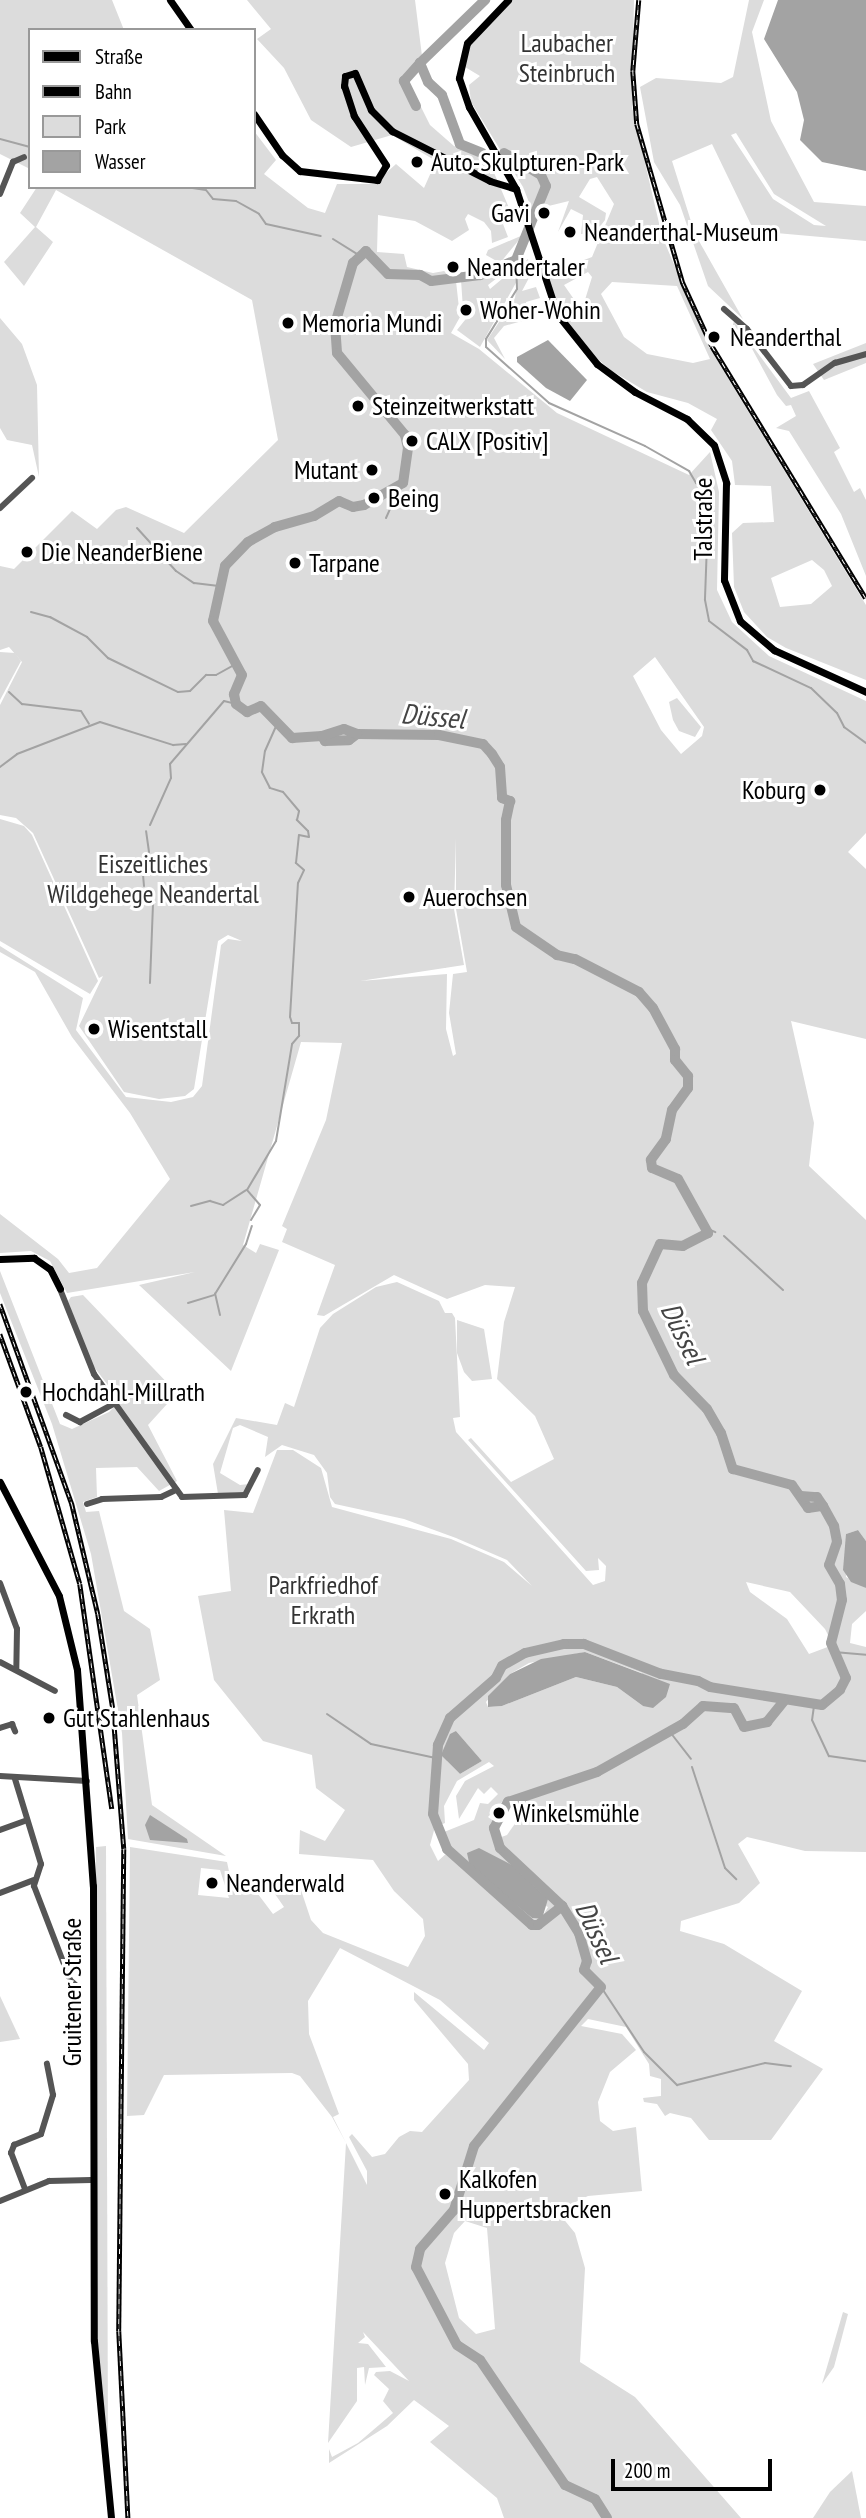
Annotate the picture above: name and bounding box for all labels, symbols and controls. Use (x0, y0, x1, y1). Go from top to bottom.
park label: Laubacher Steinbruch (519, 27, 615, 88)
legend (28, 28, 256, 189)
text: Straße (95, 43, 143, 70)
text: Bahn (95, 78, 132, 105)
text: Park (95, 113, 126, 140)
place label: Auto-Skulpturen-Park (431, 146, 624, 178)
text: Wasser (95, 148, 145, 175)
marker: Auto-Skulpturen-Park (409, 154, 425, 170)
place label: Gavi (491, 197, 530, 229)
marker: Gavi (536, 205, 552, 221)
place label: Neanderthal-Museum (584, 216, 778, 248)
marker: Neanderthal-Museum (562, 224, 578, 240)
place label: Neandertaler (467, 251, 585, 283)
marker: Neandertaler (445, 259, 461, 275)
place label: Woher-Wohin (480, 294, 601, 326)
marker: Woher-Wohin (458, 302, 474, 318)
place label: Memoria Mundi (302, 307, 442, 339)
marker: Memoria Mundi (280, 315, 296, 331)
place label: Neanderthal (730, 321, 841, 353)
marker: Neanderthal (704, 327, 724, 347)
place label: Steinzeitwerkstatt (372, 390, 534, 422)
marker: Steinzeitwerkstatt (350, 398, 366, 414)
place label: CALX [Positiv] (426, 425, 549, 457)
marker: CALX [Positiv] (404, 433, 420, 449)
place label: Mutant (294, 454, 358, 486)
marker: Mutant (364, 462, 380, 478)
street label: Talstraße (687, 478, 719, 560)
place label: Being (388, 482, 439, 514)
marker: Being (366, 490, 382, 506)
place label: Die NeanderBiene (41, 536, 203, 568)
marker: Die NeanderBiene (19, 544, 35, 560)
place label: Tarpane (309, 547, 380, 579)
marker: Tarpane (287, 555, 303, 571)
water label: Düssel (400, 696, 466, 736)
place label: Koburg (742, 774, 806, 806)
marker: Koburg (812, 782, 828, 798)
park label: Eiszeitliches Wildgehege Neandertal (47, 848, 259, 910)
place label: Auerochsen (423, 881, 527, 913)
marker: Auerochsen (401, 889, 417, 905)
place label: Wisentstall (108, 1013, 208, 1045)
marker: Wisentstall (86, 1021, 102, 1037)
water label: Düssel (654, 1297, 712, 1369)
place label: Hochdahl-Millrath (42, 1376, 205, 1408)
marker: Hochdahl-Millrath (16, 1382, 36, 1402)
park label: Parkfriedhof Erkrath (268, 1569, 378, 1630)
place label: Gut Stahlenhaus (63, 1702, 210, 1734)
marker: Gut Stahlenhaus (41, 1710, 57, 1726)
place label: Winkelsmühle (513, 1797, 639, 1829)
marker: Winkelsmühle (491, 1805, 507, 1821)
place label: Neanderwald (226, 1867, 345, 1899)
marker: Neanderwald (204, 1875, 220, 1891)
water label: Düssel (568, 1896, 626, 1968)
street label: Gruitener Straße (56, 1918, 88, 2066)
place label: Kalkofen Huppertsbracken (459, 2163, 611, 2224)
marker: Kalkofen Huppertsbracken (437, 2186, 453, 2202)
scale bar (614, 2444, 775, 2488)
text: 200 m (624, 2457, 670, 2484)

